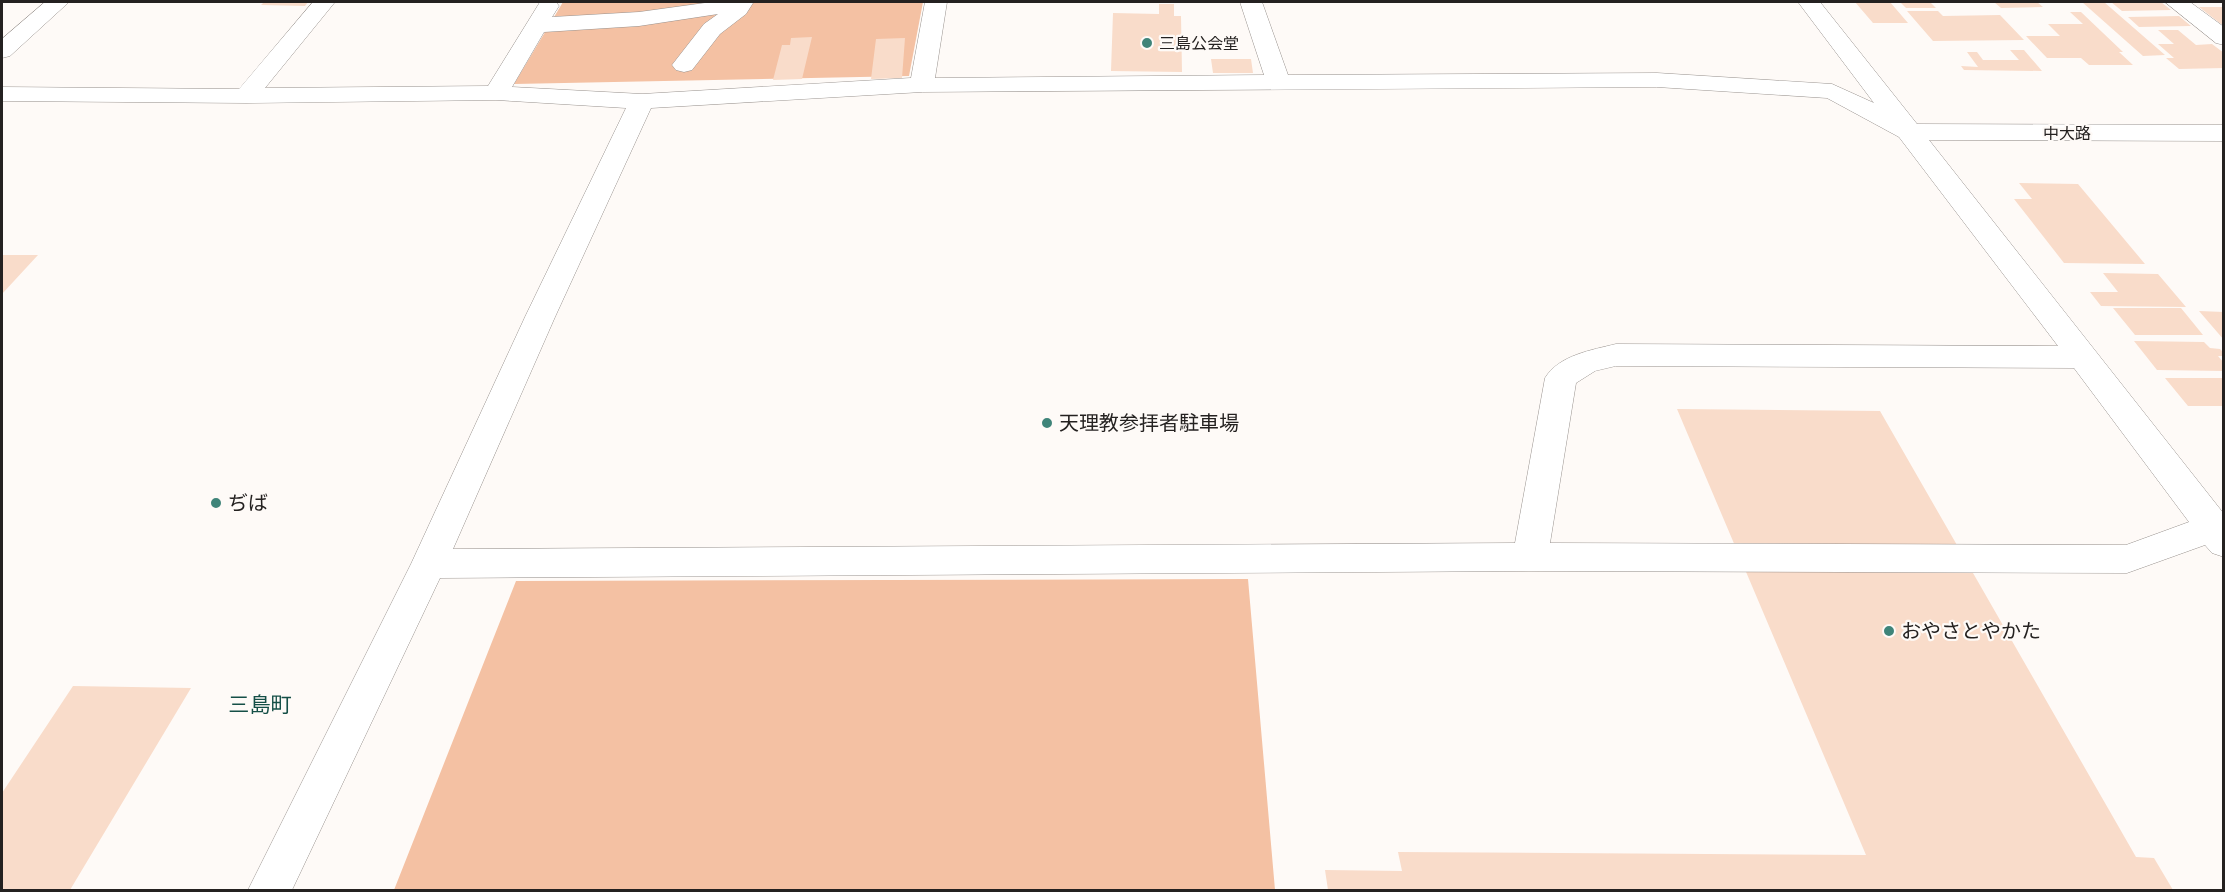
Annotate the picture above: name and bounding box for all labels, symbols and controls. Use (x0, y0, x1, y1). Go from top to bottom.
place label: 三島公会堂 (1159, 35, 1239, 52)
marker: 三島公会堂 (1140, 36, 1154, 50)
street label: 中大路 (2043, 125, 2091, 142)
place label: 天理教参拝者駐車場 (1059, 412, 1239, 434)
marker: 天理教参拝者駐車場 (1040, 416, 1054, 430)
place label: ぢば (228, 492, 268, 514)
marker: ぢば (209, 496, 223, 510)
place label: おやさとやかた (1901, 620, 2041, 642)
marker: おやさとやかた (1882, 624, 1896, 638)
district label: 三島町 (229, 693, 292, 716)

